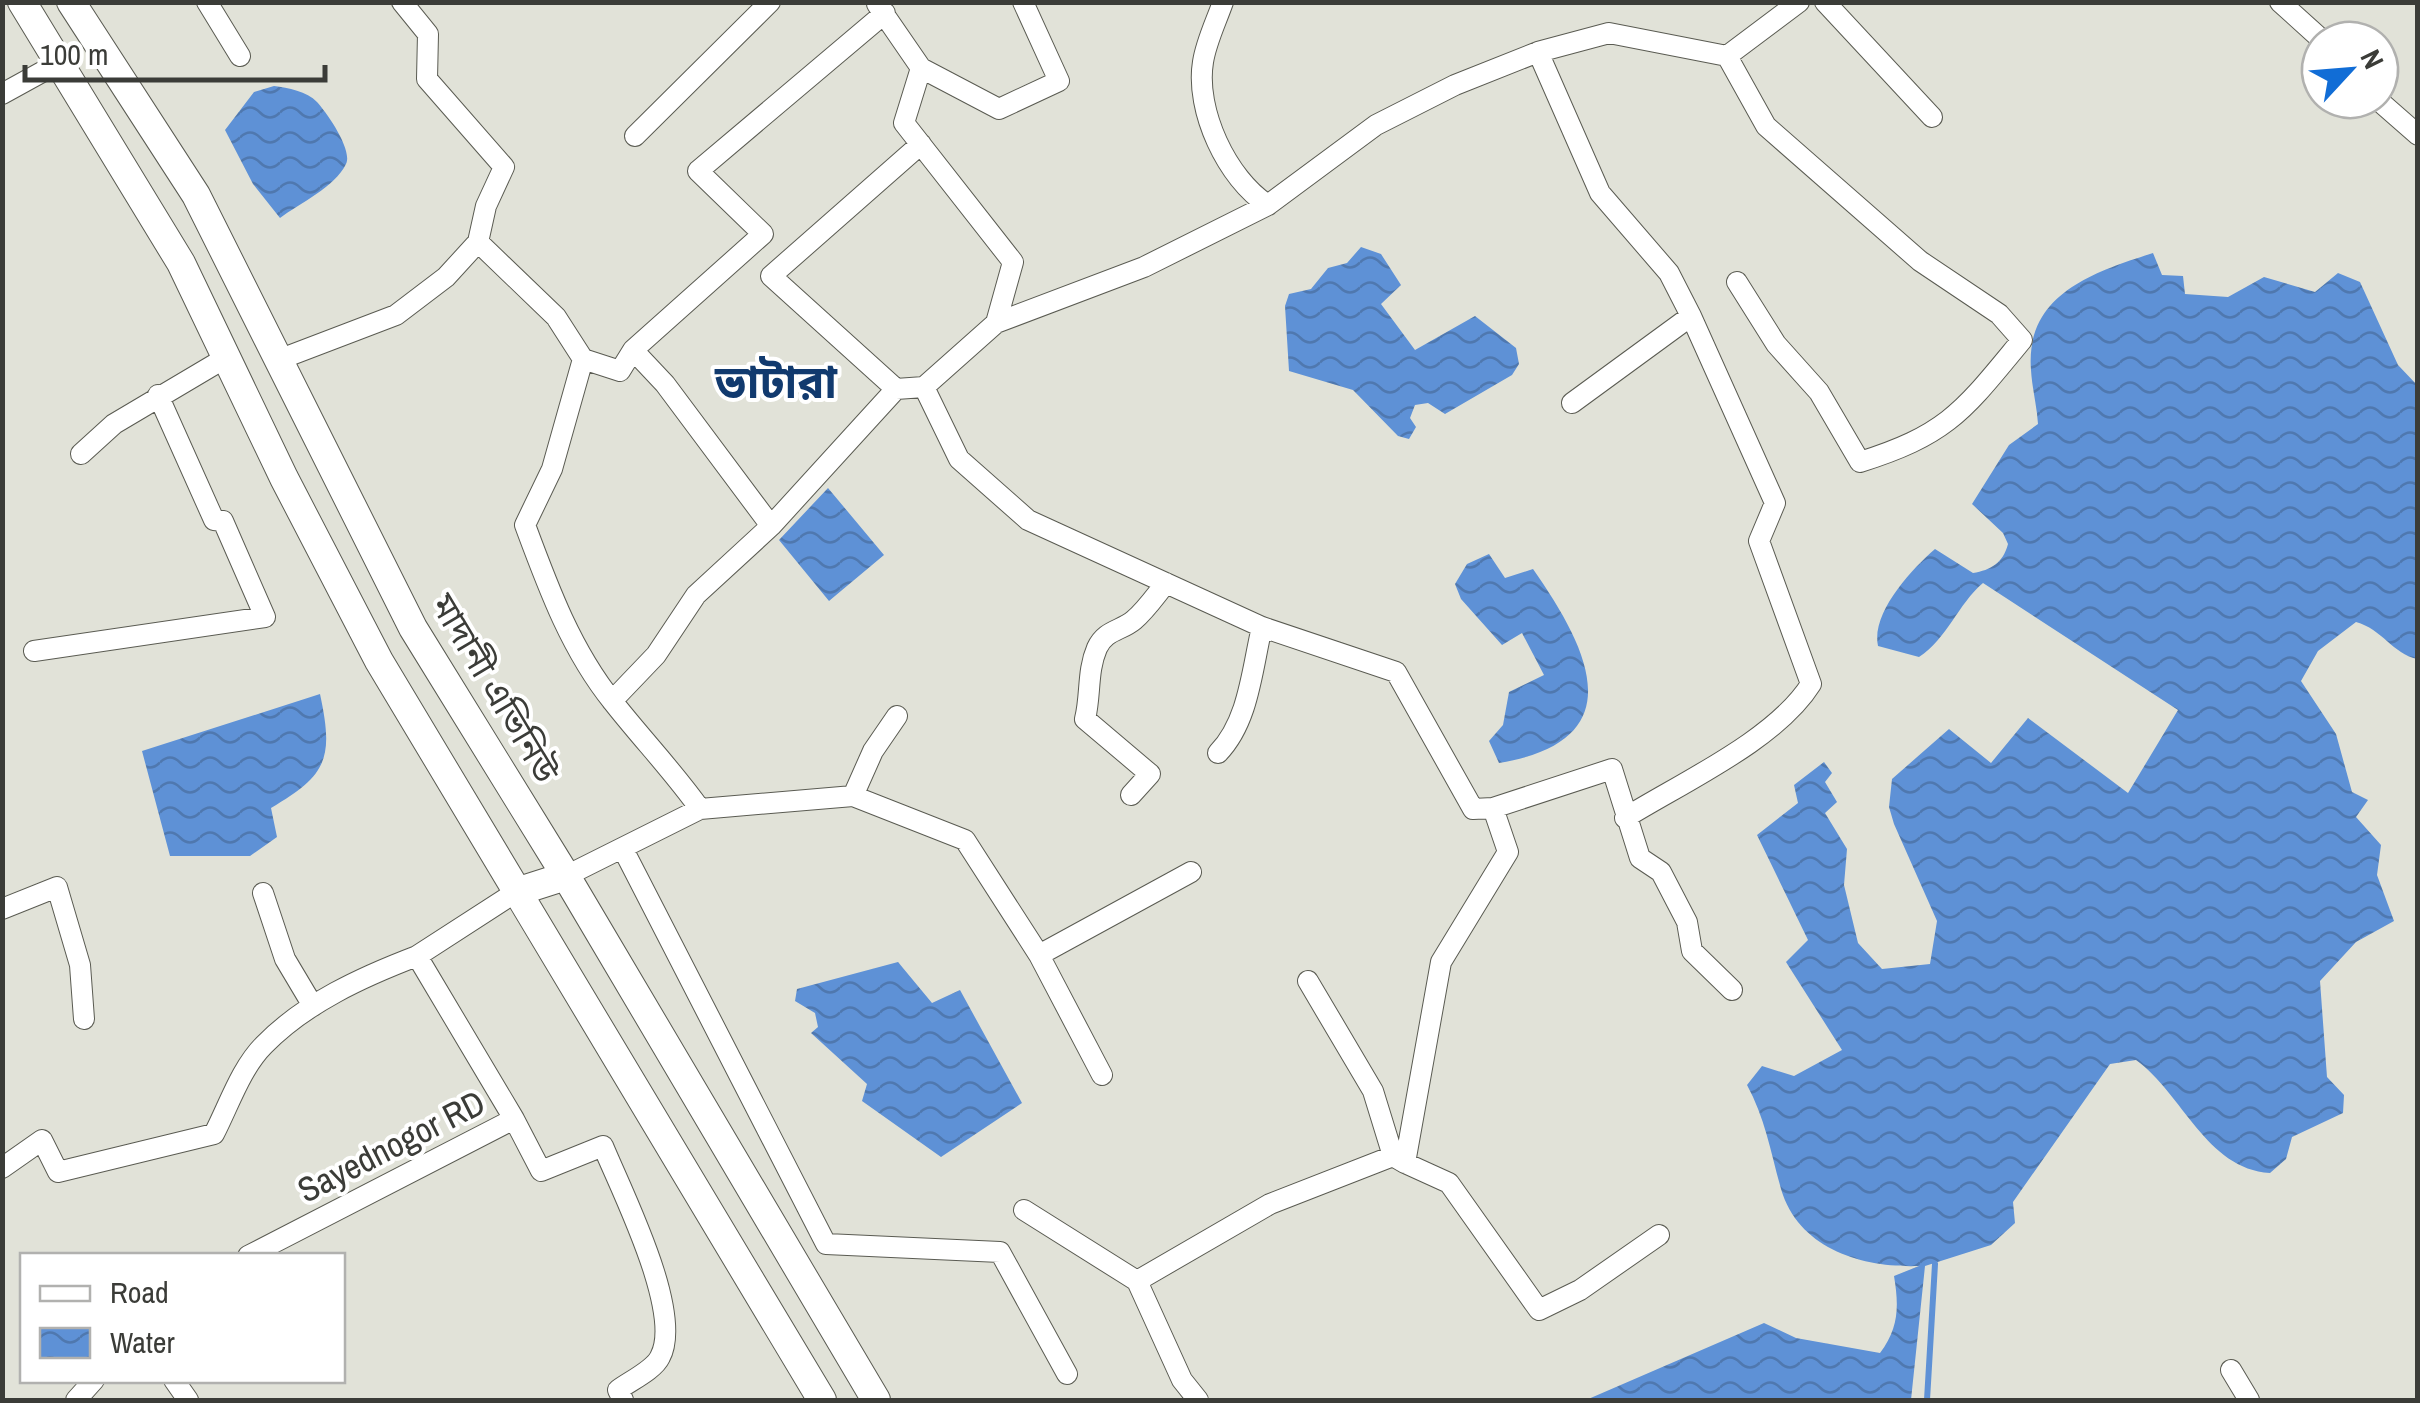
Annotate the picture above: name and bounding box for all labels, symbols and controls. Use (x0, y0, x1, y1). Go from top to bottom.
scale bar (25, 20, 325, 82)
north arrow (2300, 20, 2400, 120)
text: 100 m (40, 34, 108, 74)
text: N (2352, 43, 2393, 75)
district label: ভাটারা (714, 351, 838, 412)
street label: মাদানী এভিনিউ (420, 584, 570, 792)
street label: Sayednogor RD (289, 1079, 493, 1213)
legend (20, 1253, 345, 1383)
text: Road (110, 1272, 169, 1312)
text: Water (110, 1322, 176, 1362)

